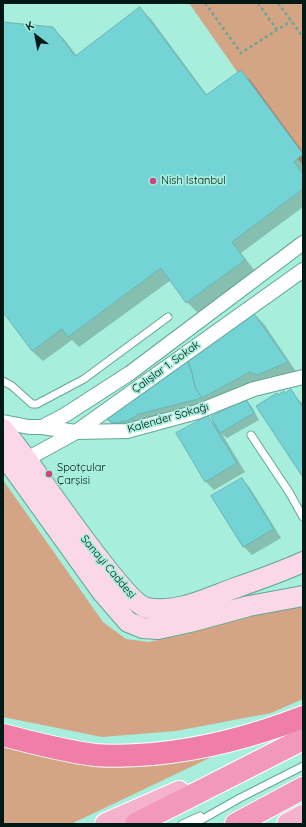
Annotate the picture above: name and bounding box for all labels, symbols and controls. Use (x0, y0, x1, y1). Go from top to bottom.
north arrow (16, 16, 56, 56)
text: K (23, 18, 36, 34)
place label: Nish Istanbul (161, 174, 226, 188)
marker: Nish Istanbul (148, 176, 158, 186)
street label: Çalışlar 1. Sokak (130, 338, 202, 396)
street label: Kalender Sokağı (126, 400, 210, 436)
place label: Spotçular Çarşisi (57, 461, 106, 487)
marker: Spotçular Çarşisi (44, 469, 54, 479)
street label: Sanayi Caddesi (78, 533, 138, 601)

